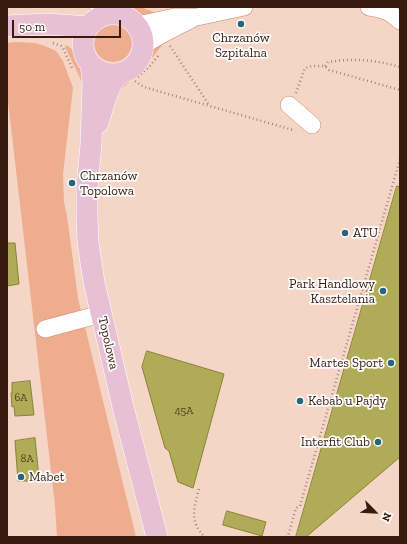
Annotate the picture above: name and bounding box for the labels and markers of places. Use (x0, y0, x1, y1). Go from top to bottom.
marker: Chrzanów Szpitalna (236, 19, 246, 29)
place label: Chrzanów Szpitalna (212, 30, 270, 61)
place label: Chrzanów Topolowa (80, 168, 137, 199)
marker: Chrzanów Topolowa (67, 178, 77, 188)
place label: ATU (353, 225, 378, 241)
marker: ATU (340, 228, 350, 238)
place label: Park Handlowy Kasztelania (289, 276, 375, 307)
marker: Park Handlowy Kasztelania (378, 286, 388, 296)
place label: Martes Sport (309, 355, 383, 371)
marker: Martes Sport (386, 358, 396, 368)
place label: Kebab u Pajdy (308, 393, 386, 409)
marker: Kebab u Pajdy (295, 396, 305, 406)
place label: Interfit Club (301, 434, 370, 450)
marker: Interfit Club (373, 437, 383, 447)
place label: Mabet (29, 469, 64, 485)
marker: Mabet (16, 472, 26, 482)

